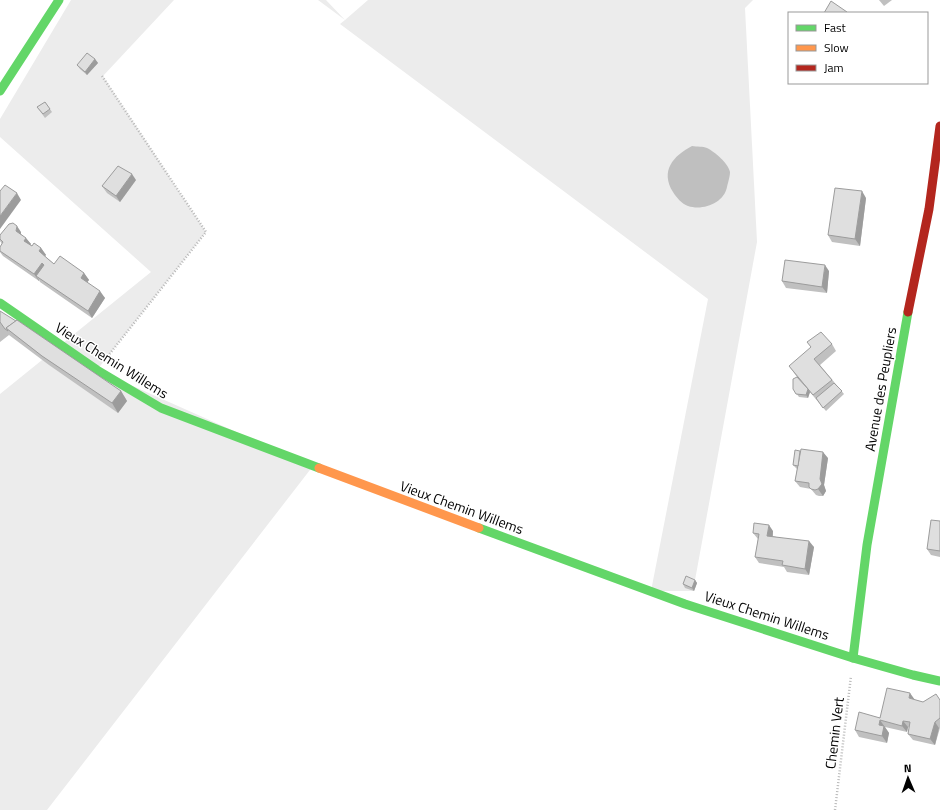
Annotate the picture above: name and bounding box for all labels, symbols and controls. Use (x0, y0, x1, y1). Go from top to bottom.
legend (788, 12, 928, 84)
text: Fast (824, 18, 847, 37)
text: Slow (824, 38, 849, 57)
text: Jam (824, 58, 844, 77)
street label: Vieux Chemin Willems (51, 317, 173, 403)
street label: Avenue des Peupliers (859, 325, 901, 453)
street label: Vieux Chemin Willems (397, 475, 527, 539)
street label: Vieux Chemin Willems (702, 585, 832, 645)
street label: Chemin Vert (819, 696, 849, 770)
north arrow (888, 758, 928, 798)
text: N (904, 760, 912, 776)

